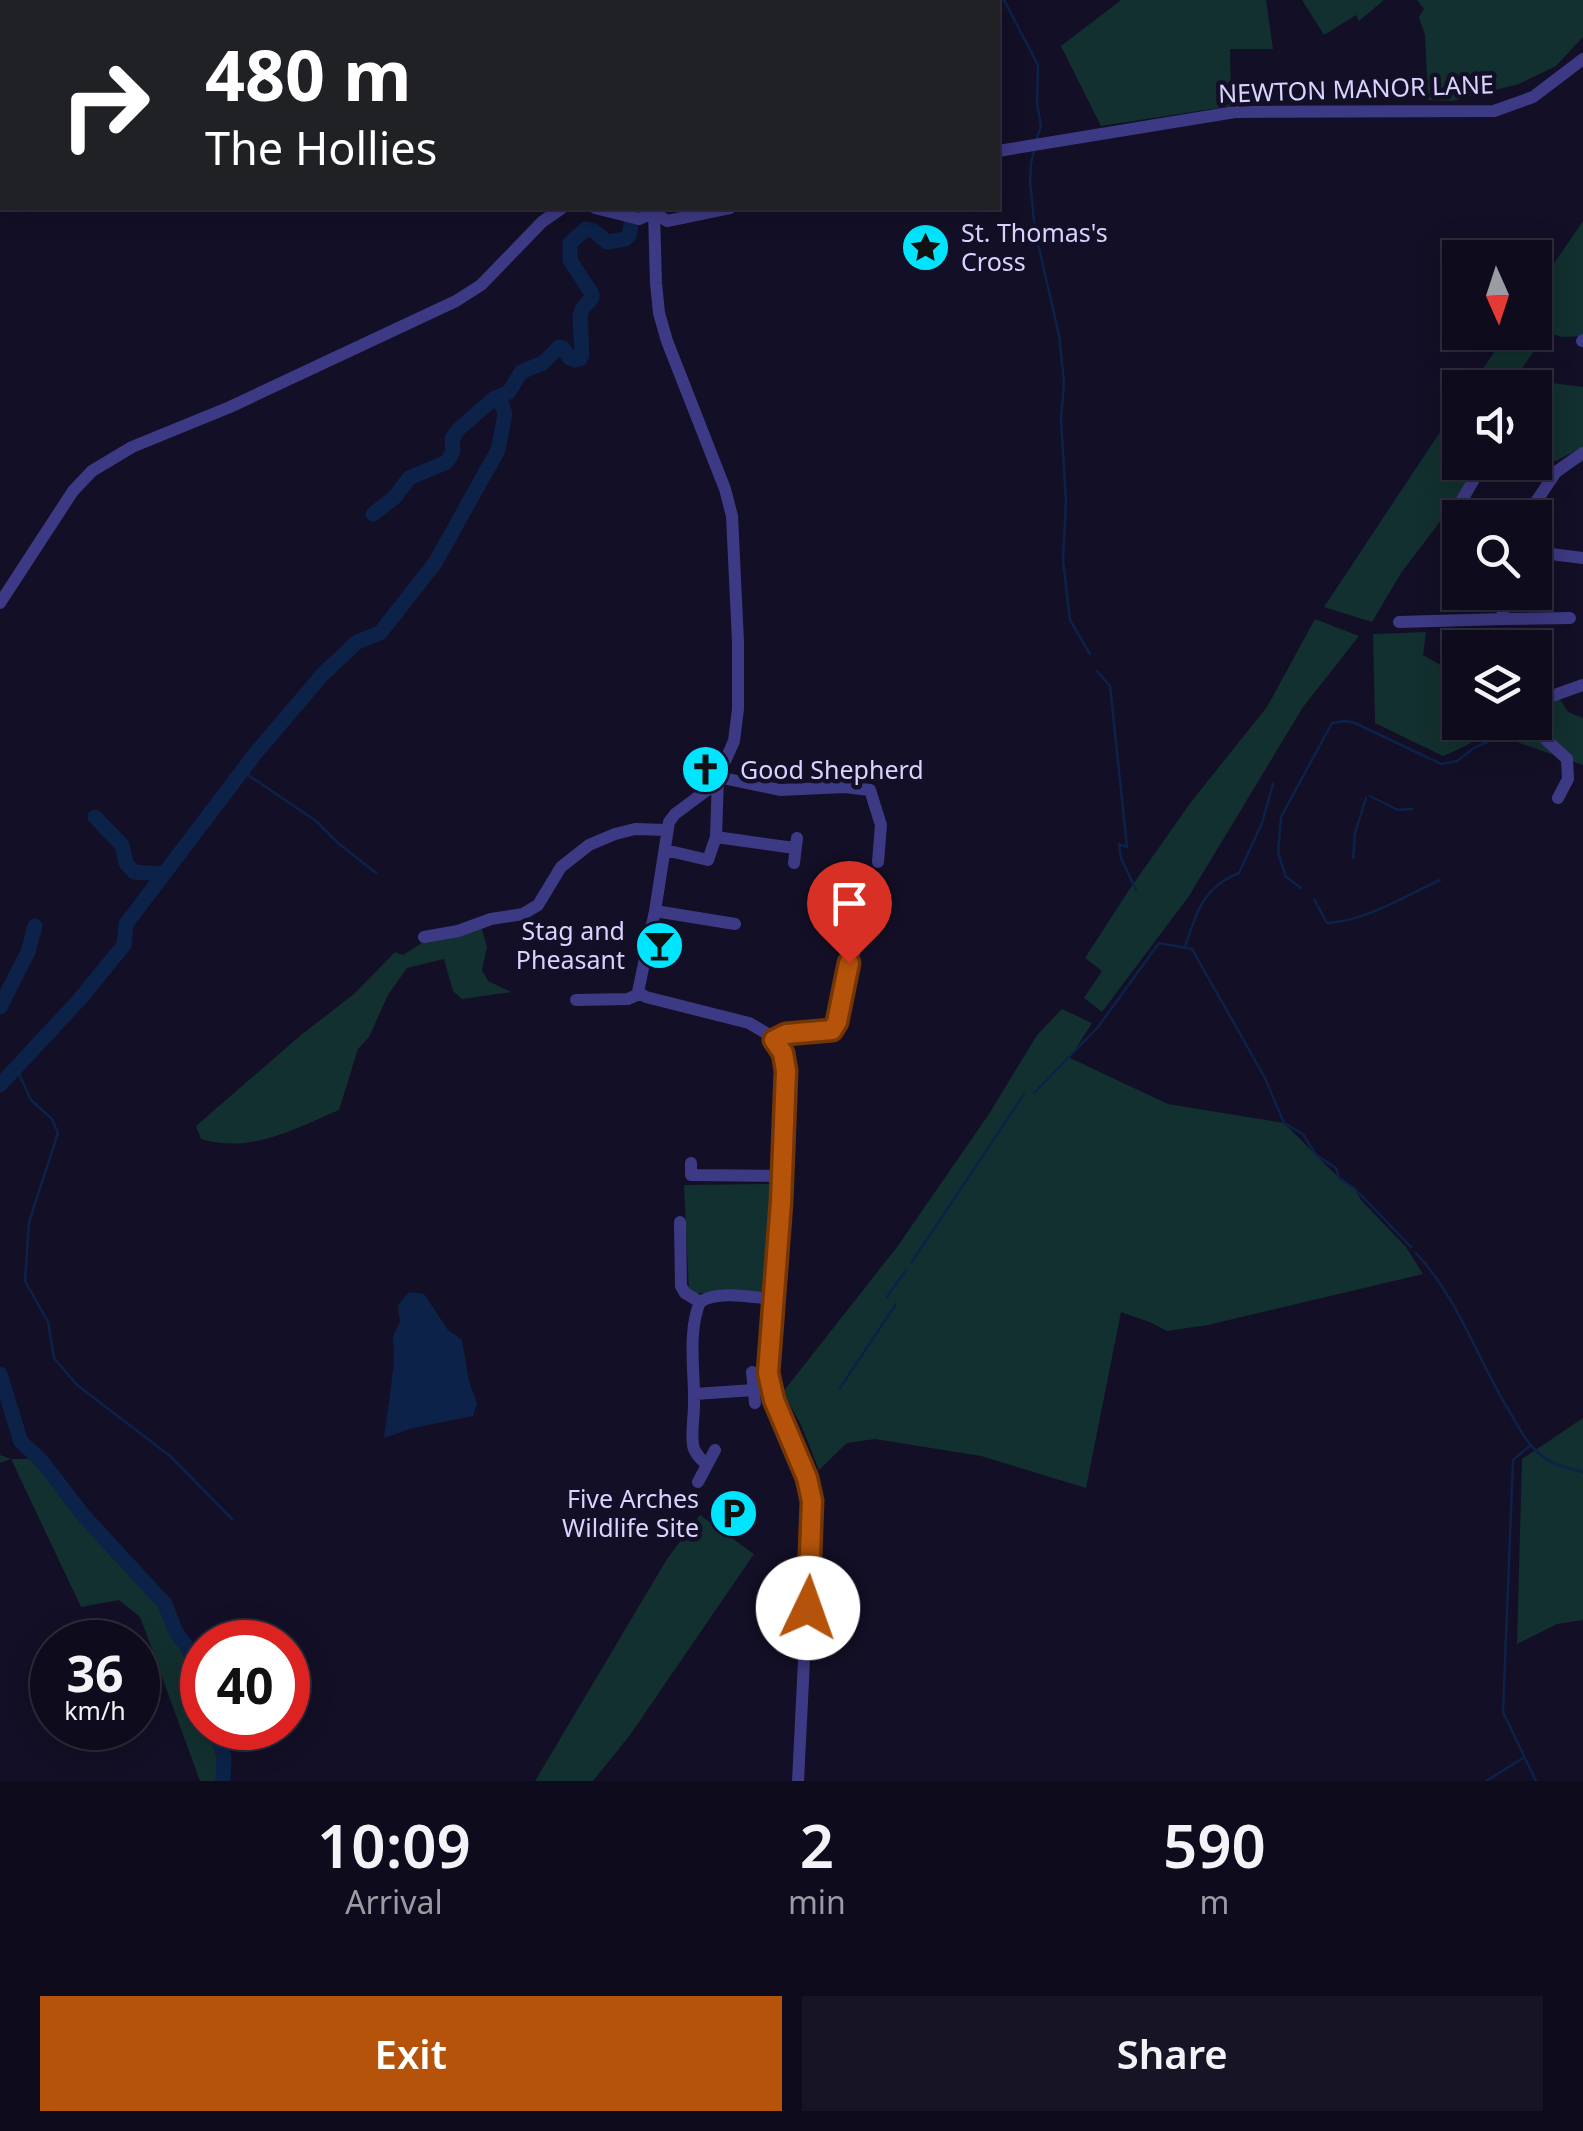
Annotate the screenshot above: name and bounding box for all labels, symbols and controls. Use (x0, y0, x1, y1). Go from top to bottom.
text: 480 m (205, 26, 412, 122)
icon: right (40, 40, 170, 170)
street label: NEWTON MANOR LANE (1218, 66, 1494, 110)
text: The Hollies (205, 117, 437, 178)
place label: St. Thomas's Cross (961, 215, 1108, 278)
place icon: St. Thomas's Cross (900, 221, 952, 273)
north arrow (1442, 240, 1552, 350)
map controls (1442, 240, 1552, 740)
button: sound (1442, 370, 1552, 480)
button: search (1442, 500, 1552, 610)
button: layers (1442, 630, 1552, 740)
church icon: Good Shepherd (679, 744, 731, 796)
place label: Good Shepherd (740, 752, 924, 786)
pin (807, 861, 892, 964)
icon: arrive (822, 876, 877, 931)
place label: Stag and Pheasant (516, 913, 625, 976)
bar icon: Stag and Pheasant (634, 919, 686, 971)
place label: Five Arches Wildlife Site (562, 1481, 699, 1544)
parking icon: Five Arches Wildlife Site (708, 1487, 760, 1539)
position arrow (756, 1556, 860, 1660)
speed limit sign: 40 (180, 1620, 310, 1750)
text: 36 (66, 1639, 124, 1707)
text: km/h (64, 1693, 126, 1727)
text: 10:09 (317, 1804, 471, 1886)
text: 2 (800, 1804, 834, 1886)
text: 590 (1163, 1804, 1266, 1886)
text: Arrival (345, 1880, 443, 1923)
text: min (788, 1880, 846, 1923)
text: m (1199, 1880, 1229, 1923)
button: Exit (40, 1996, 782, 2111)
button: Share (802, 1996, 1543, 2111)

